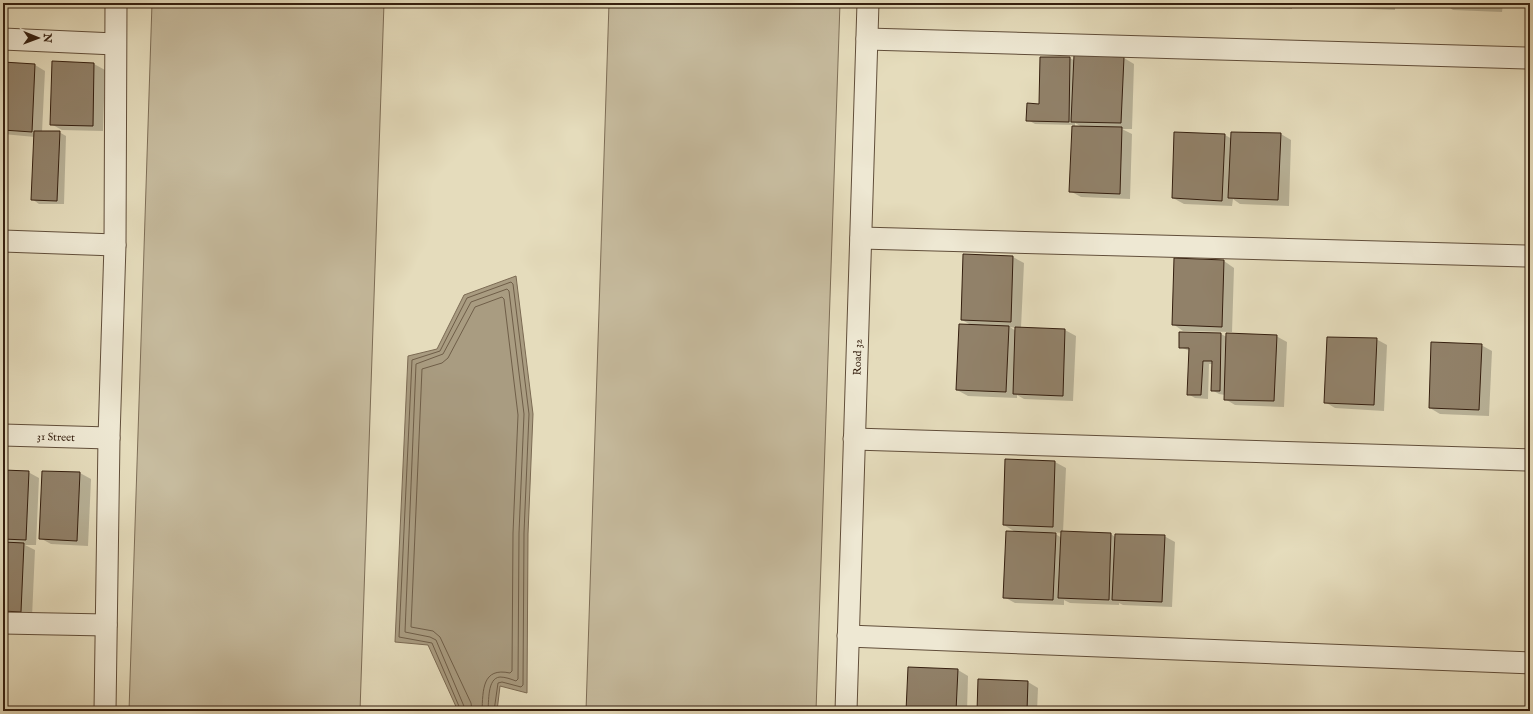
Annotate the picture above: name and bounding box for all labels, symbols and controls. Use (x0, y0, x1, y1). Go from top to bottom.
north arrow (18, 18, 58, 58)
text: N (40, 32, 54, 44)
street label: Road 32 (850, 339, 866, 376)
street label: 31 Street (37, 430, 75, 445)

